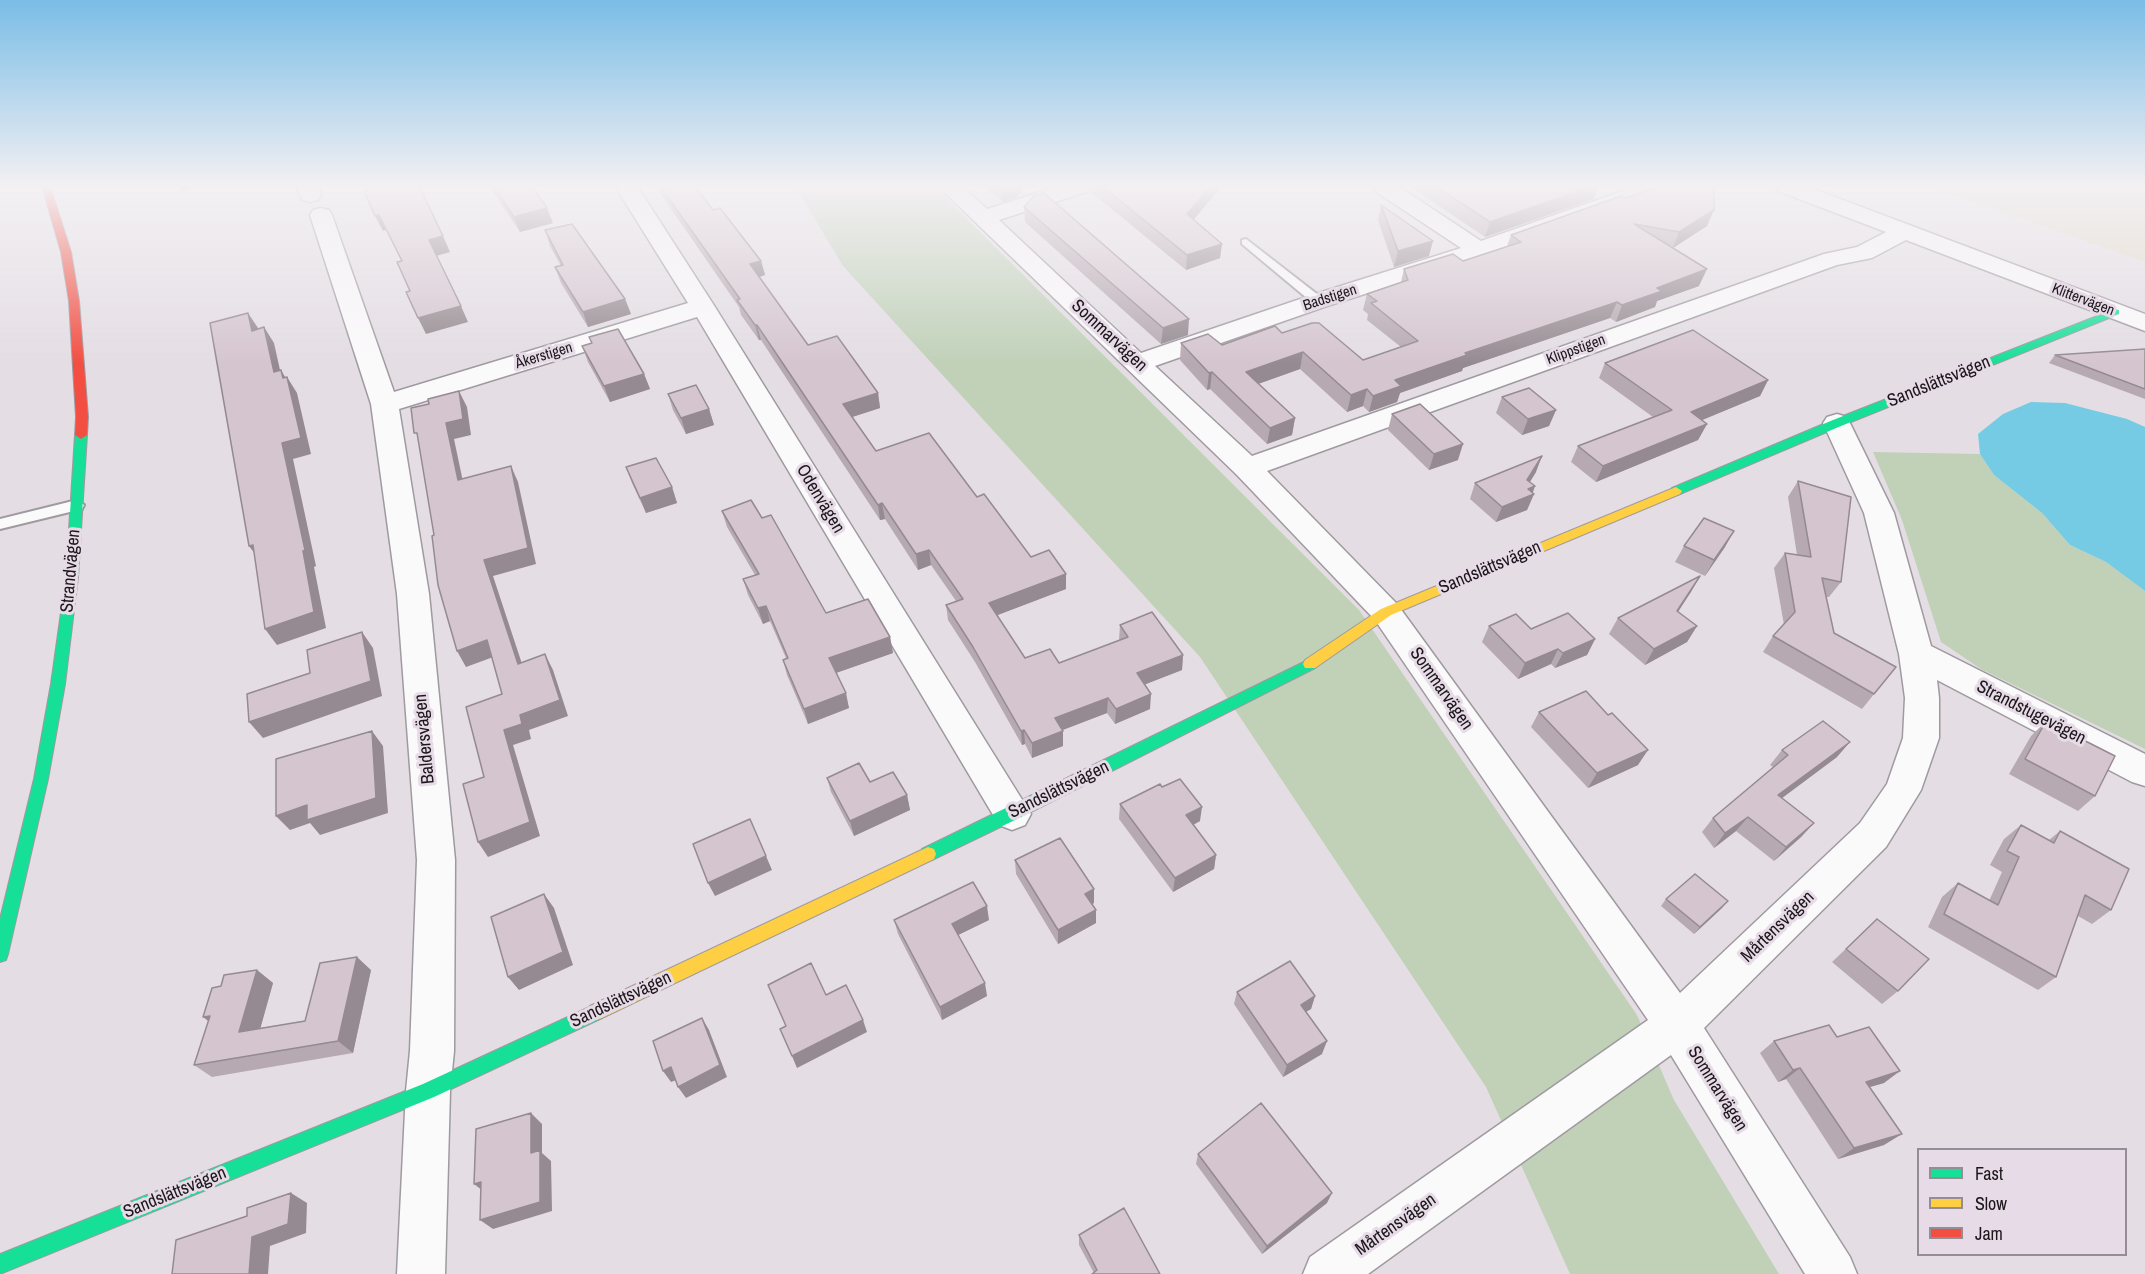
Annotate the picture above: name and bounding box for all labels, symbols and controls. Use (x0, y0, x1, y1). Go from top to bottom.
street label: Klittervägen (2049, 280, 2117, 320)
street label: Badstigen (1301, 281, 1359, 315)
street label: Sommarvägen (1067, 295, 1151, 377)
street label: Klippstigen (1544, 331, 1608, 369)
street label: Åkerstigen (513, 339, 575, 373)
street label: Sandslättsvägen (1884, 352, 1994, 412)
street label: Odenvägen (791, 461, 849, 537)
street label: Strandvägen (57, 528, 85, 614)
street label: Sandslättsvägen (1436, 537, 1544, 599)
street label: Sommarvägen (1405, 643, 1477, 735)
street label: Strandstugevägen (1973, 676, 2089, 750)
street label: Baldersvägen (410, 693, 440, 785)
street label: Sandslättsvägen (1005, 756, 1113, 824)
street label: Mårtensvägen (1737, 887, 1819, 967)
street label: Sandslättsvägen (567, 967, 675, 1033)
street label: Sommarvägen (1682, 1043, 1752, 1135)
legend (1917, 1148, 2127, 1256)
text: Fast (1975, 1161, 2003, 1186)
street label: Sandslättsvägen (120, 1163, 230, 1223)
street label: Mårtensvägen (1351, 1189, 1441, 1261)
text: Slow (1975, 1191, 2007, 1216)
text: Jam (1975, 1221, 2003, 1246)

